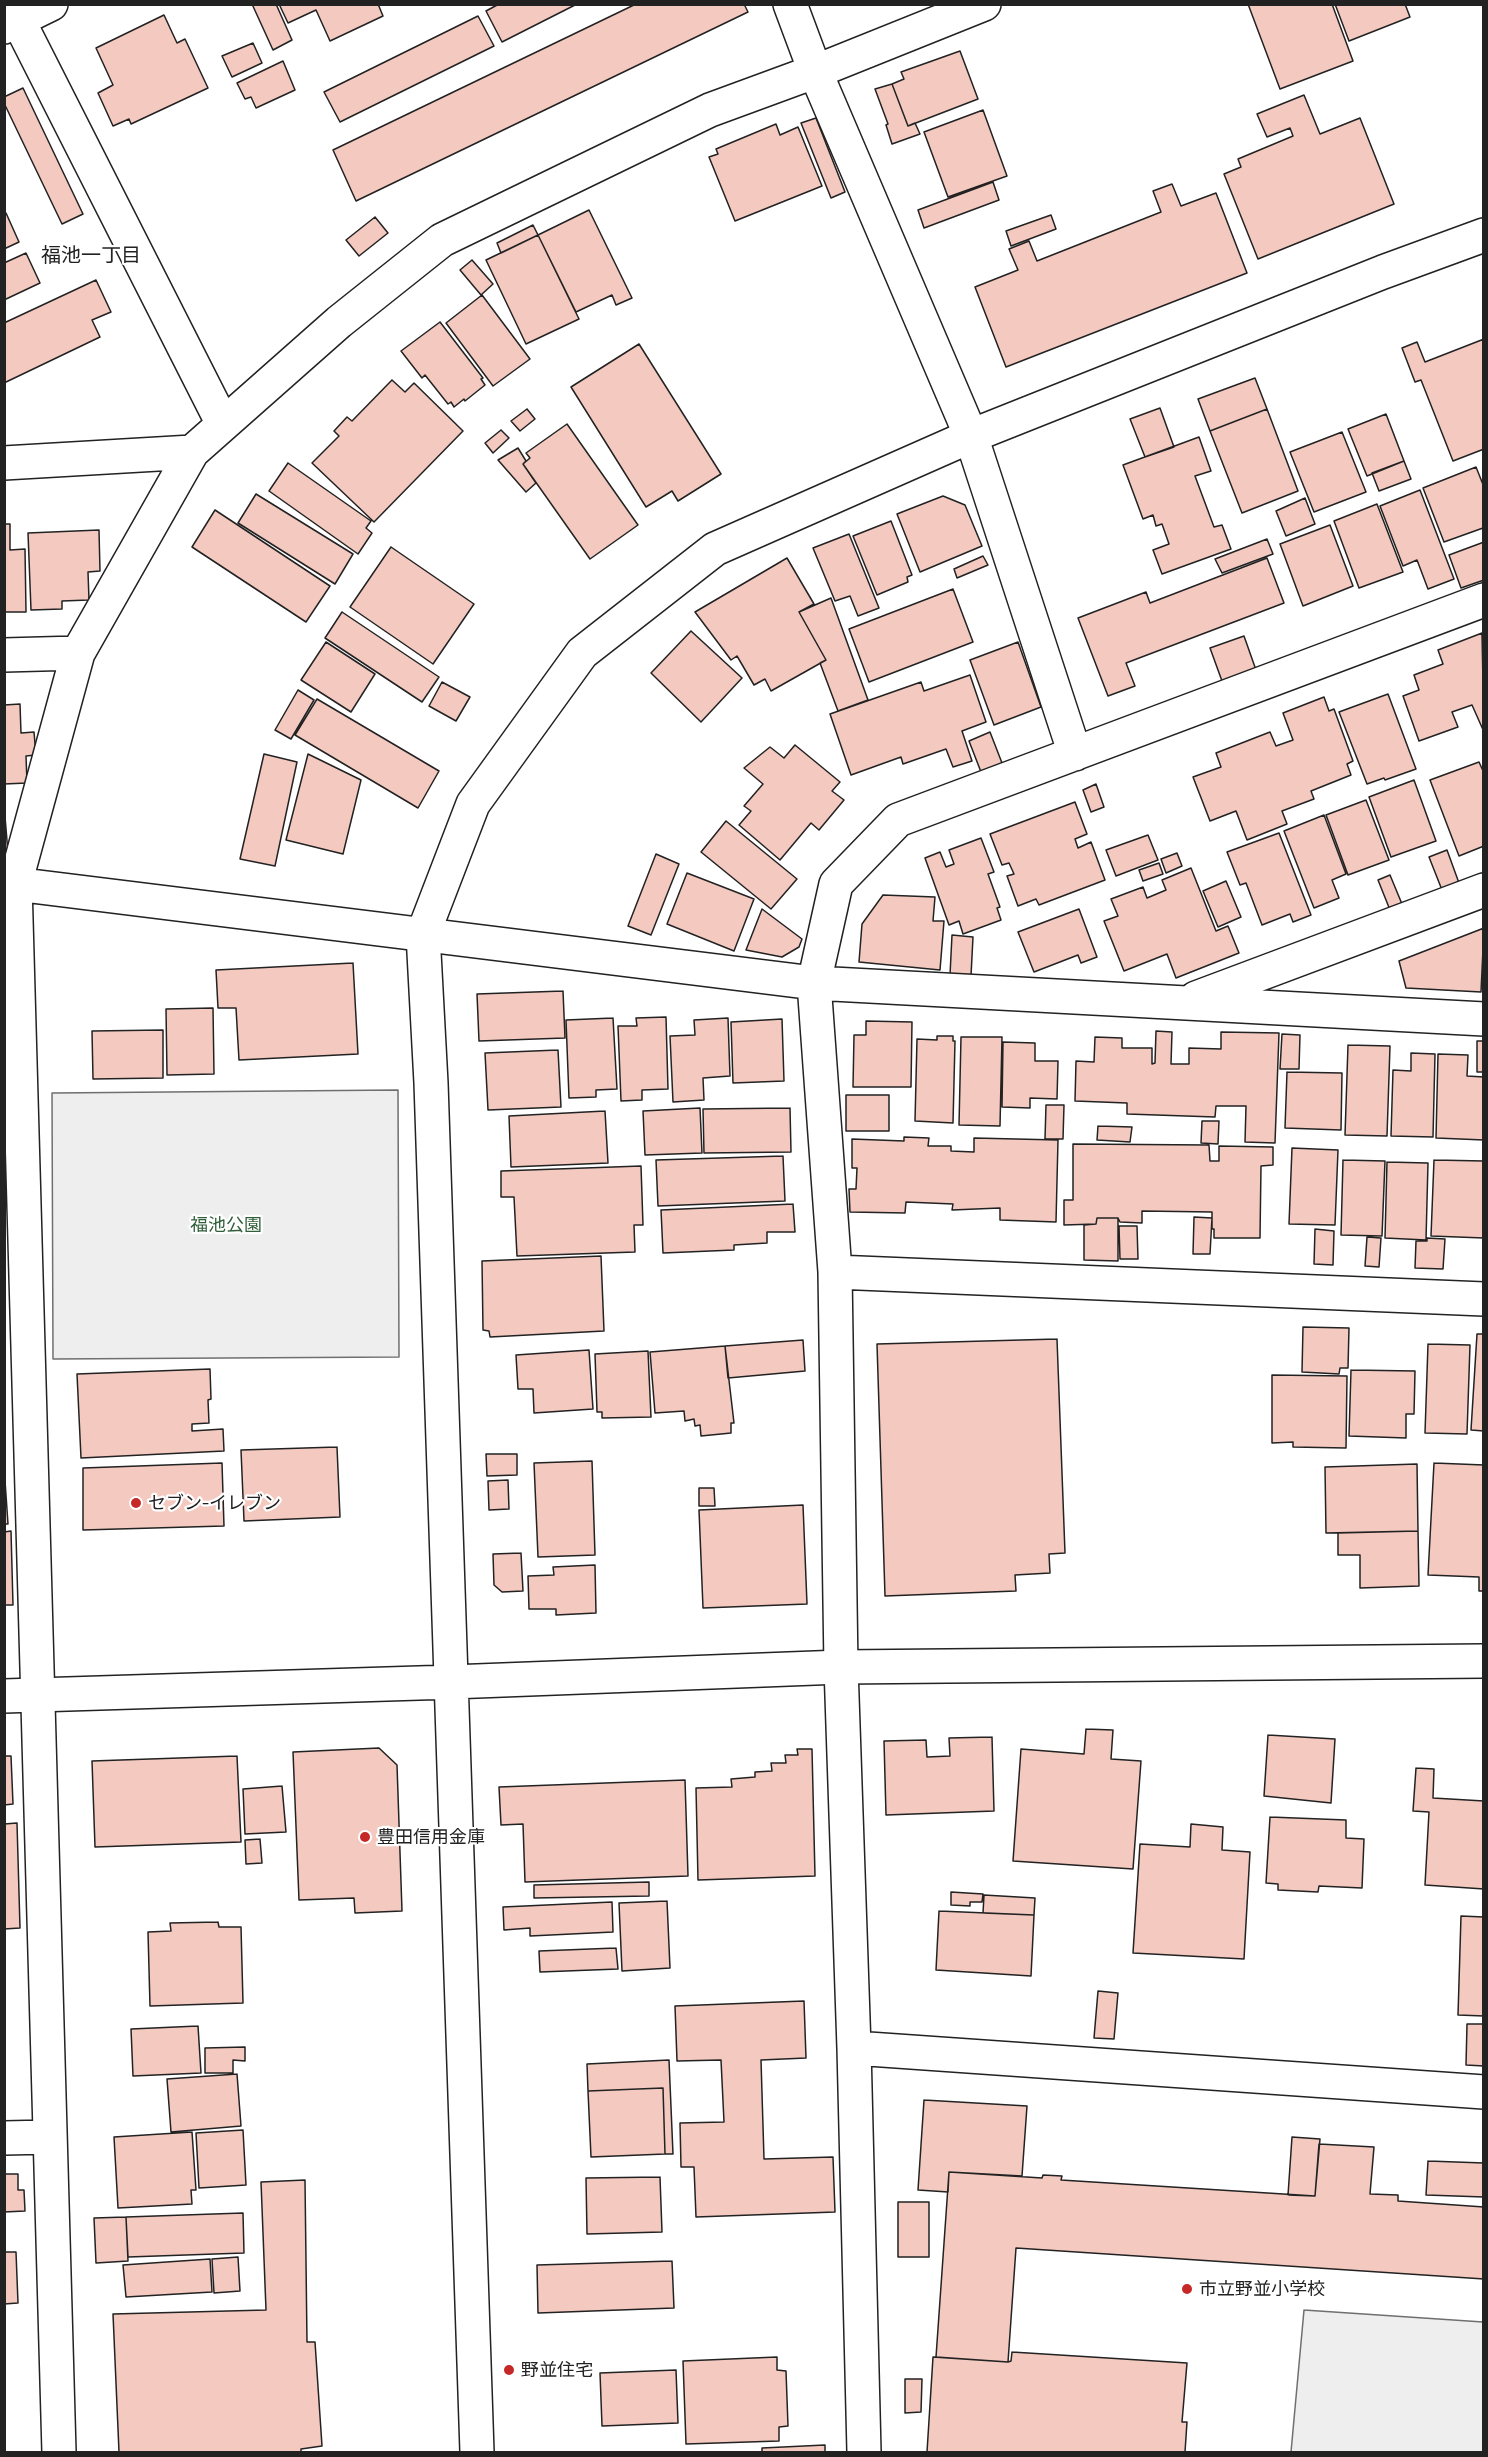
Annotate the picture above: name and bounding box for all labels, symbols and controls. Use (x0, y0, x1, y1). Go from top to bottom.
district label: 福池一丁目 (41, 243, 141, 267)
park label: 福池公園 (190, 1214, 262, 1236)
place label: セブン-イレブン (148, 1492, 281, 1514)
marker: セブン-イレブン (129, 1496, 143, 1510)
place label: 豊田信用金庫 (377, 1826, 485, 1848)
marker: 豊田信用金庫 (358, 1830, 372, 1844)
place label: 市立野並小学校 (1199, 2278, 1325, 2300)
marker: 市立野並小学校 (1180, 2282, 1194, 2296)
place label: 野並住宅 (521, 2359, 593, 2381)
marker: 野並住宅 (502, 2363, 516, 2377)

